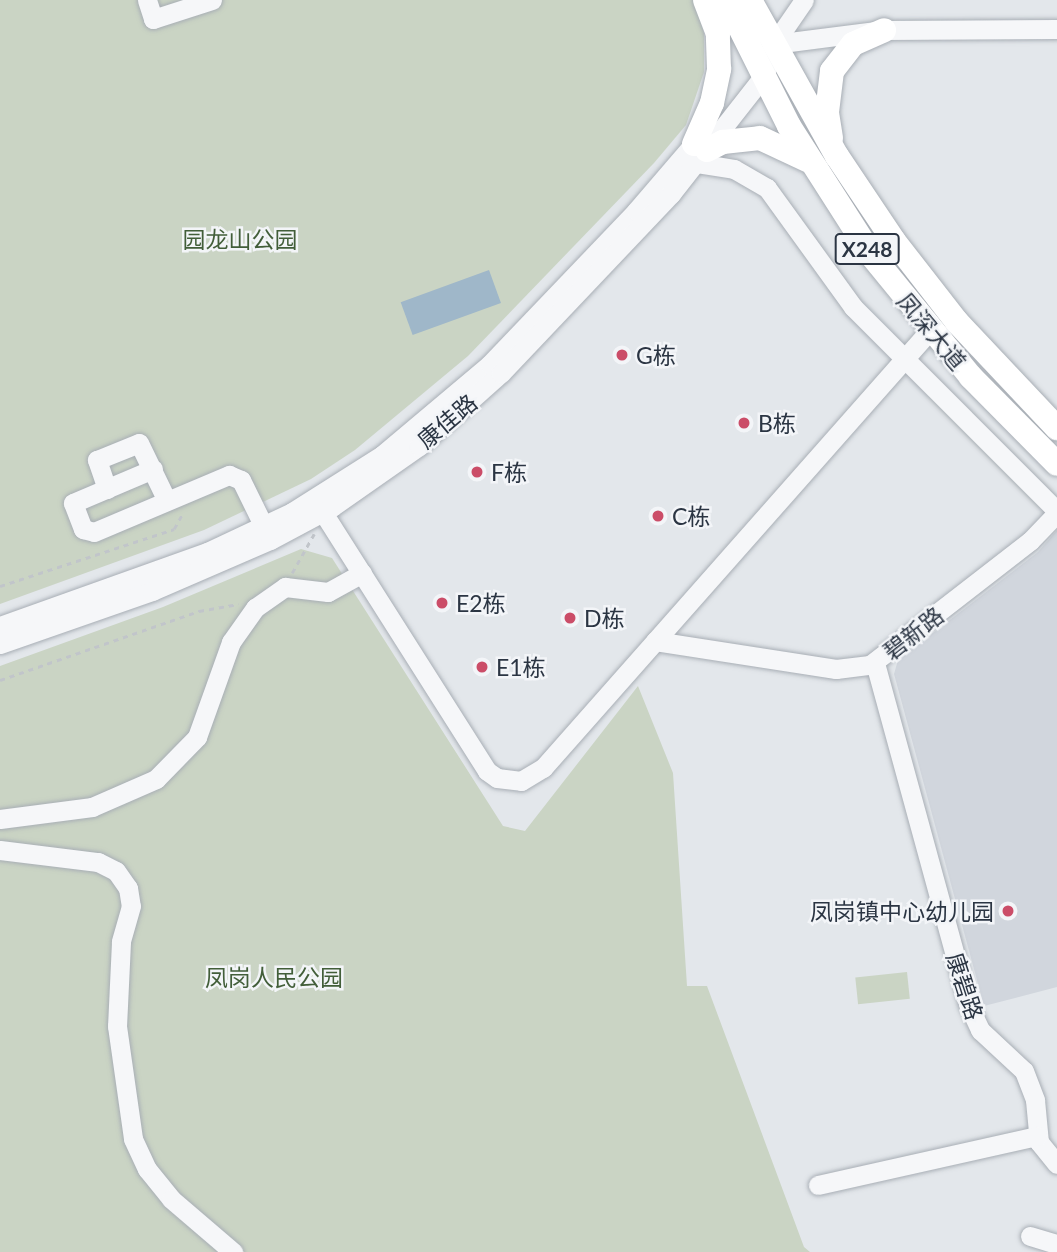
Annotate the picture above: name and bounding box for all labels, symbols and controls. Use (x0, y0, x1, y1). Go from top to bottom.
park label: 园龙山公园 (183, 225, 297, 253)
road number: X248 (834, 232, 900, 266)
street label: 凤深大道 (892, 287, 972, 375)
place label: G栋 (636, 341, 676, 369)
marker: G栋 (614, 347, 630, 363)
street label: 康佳路 (412, 388, 482, 454)
place label: B栋 (758, 409, 796, 437)
marker: B栋 (736, 415, 752, 431)
place label: F栋 (491, 458, 527, 486)
marker: F栋 (469, 464, 485, 480)
place label: C栋 (672, 502, 710, 530)
marker: C栋 (650, 508, 666, 524)
place label: E2栋 (456, 589, 506, 617)
marker: E2栋 (434, 595, 450, 611)
street label: 碧新路 (877, 601, 949, 665)
place label: D栋 (584, 604, 624, 632)
marker: D栋 (562, 610, 578, 626)
place label: E1栋 (496, 653, 546, 681)
marker: E1栋 (474, 659, 490, 675)
place label: 凤岗镇中心幼儿园 (810, 897, 994, 925)
marker: 凤岗镇中心幼儿园 (1000, 903, 1016, 919)
street label: 康碧路 (941, 949, 989, 1023)
park label: 凤岗人民公园 (205, 963, 343, 991)

